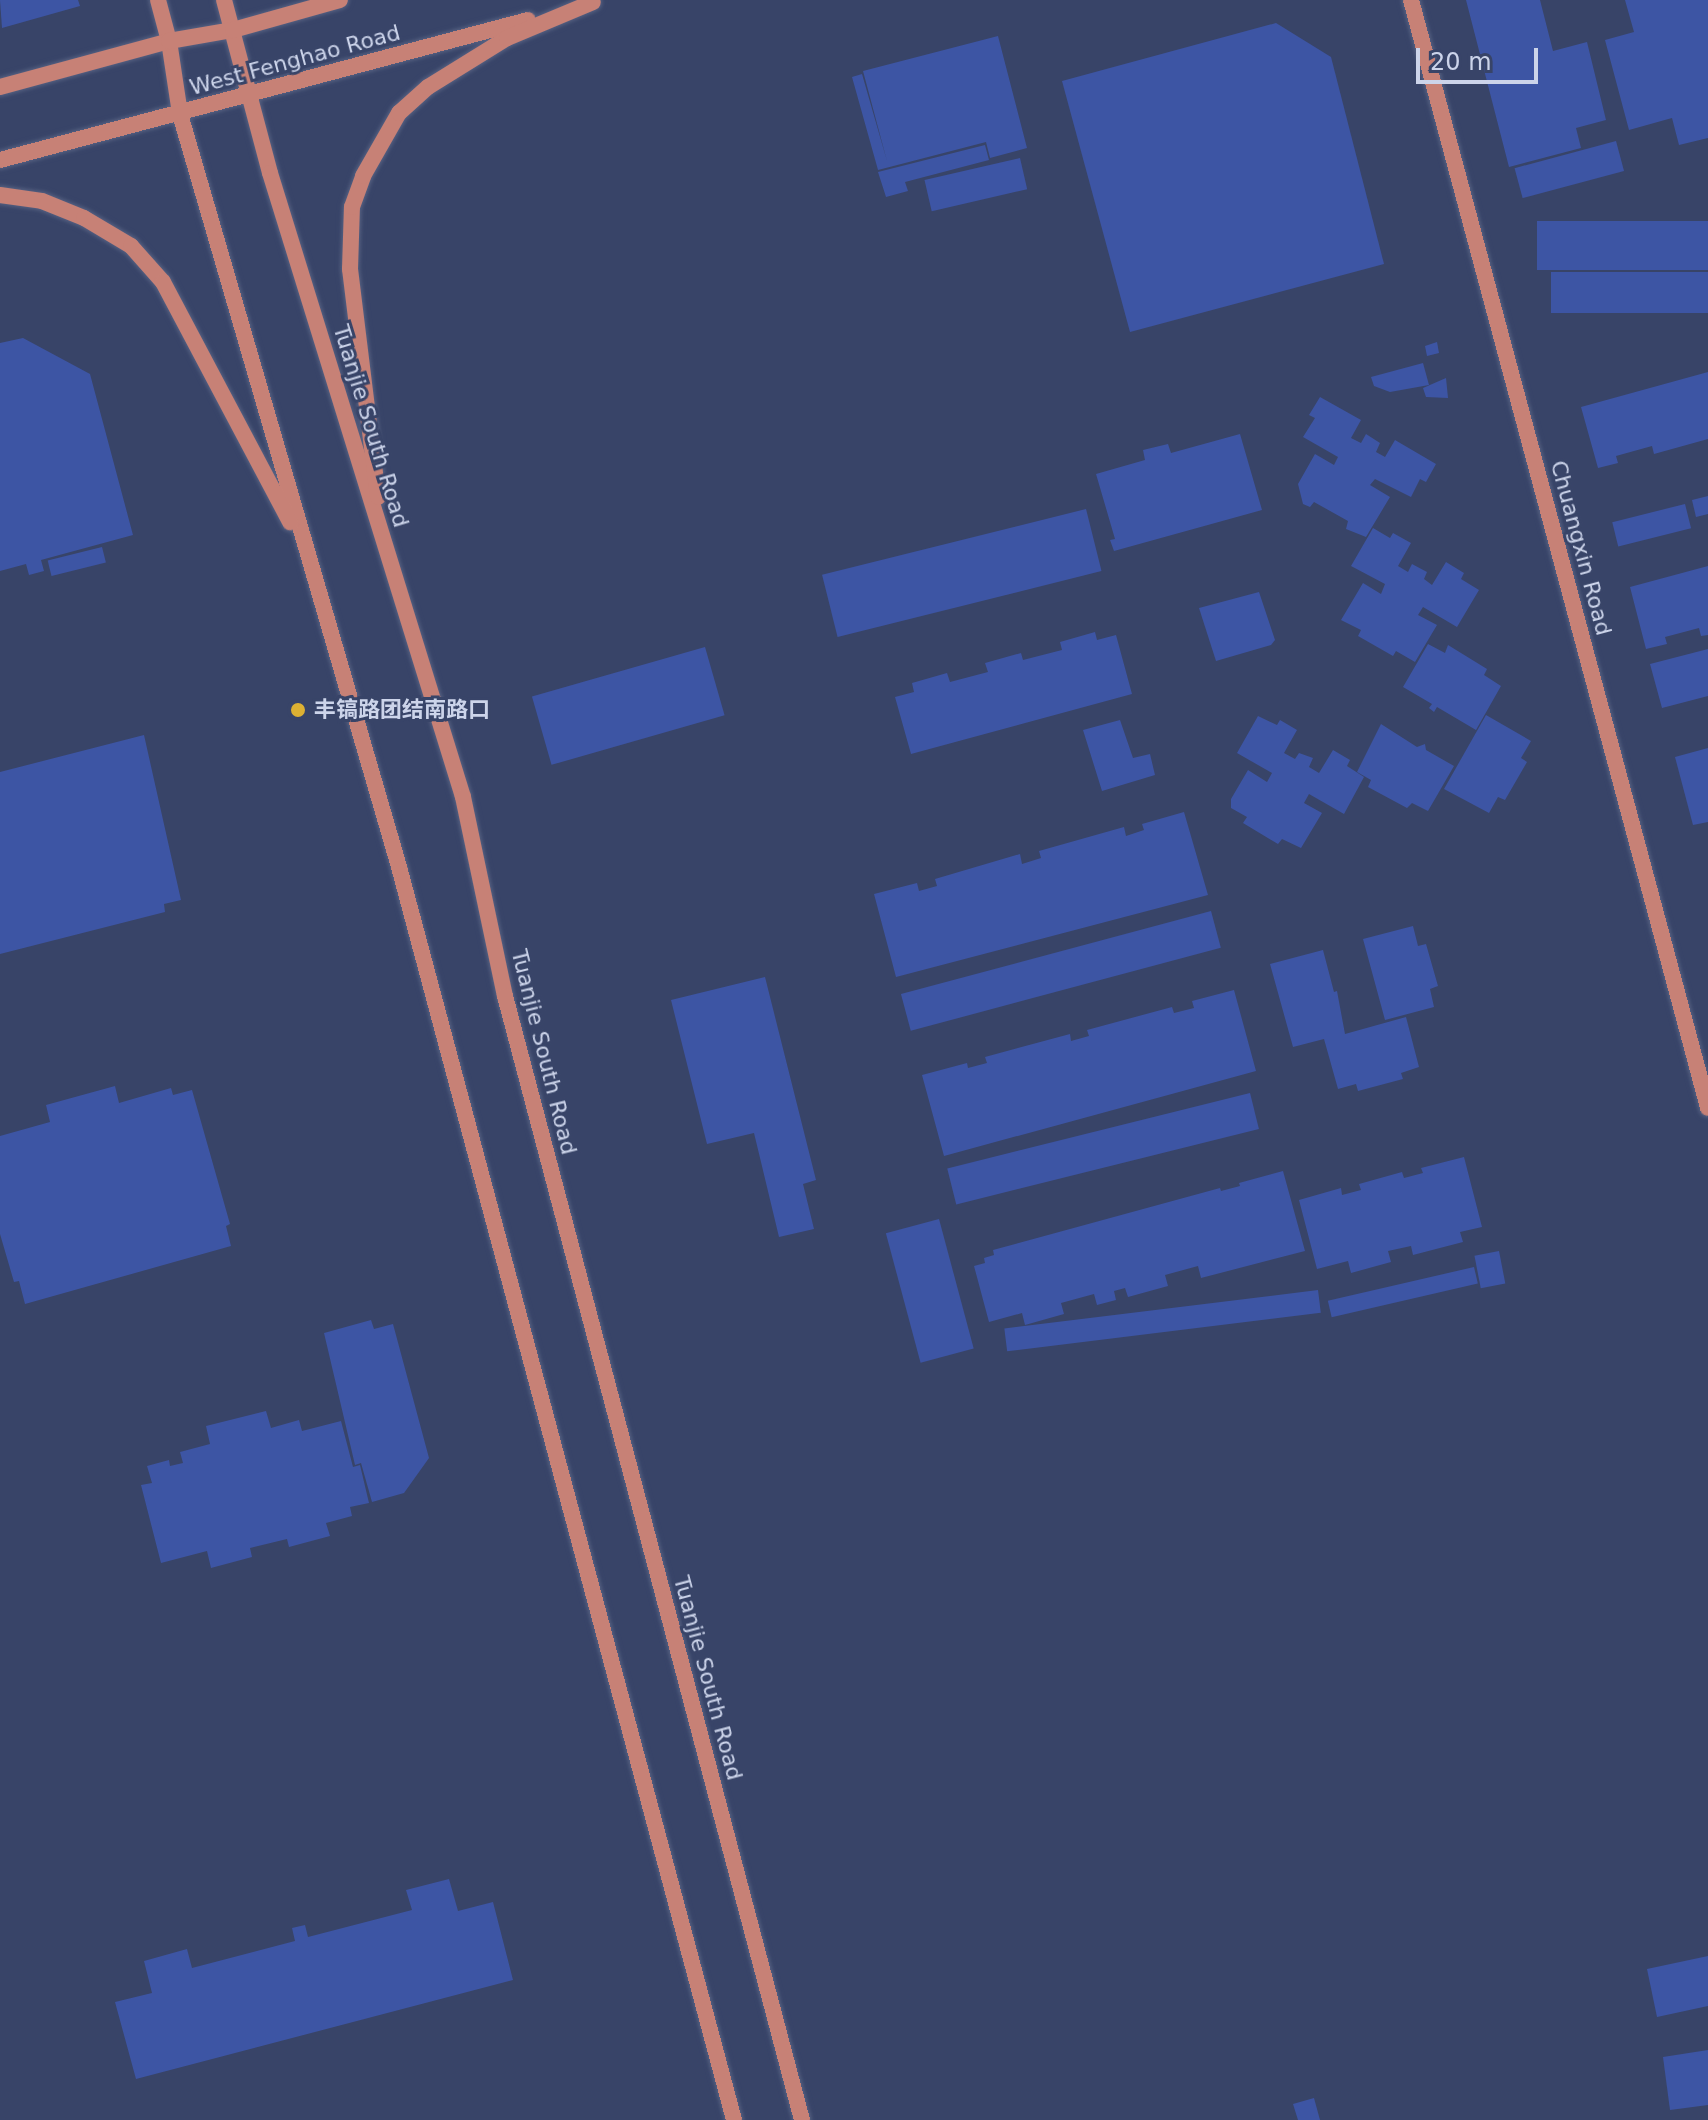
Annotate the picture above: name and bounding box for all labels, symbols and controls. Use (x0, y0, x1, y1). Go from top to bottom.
street label: West Fenghao Road (187, 19, 403, 101)
scale bar (1420, 32, 1542, 82)
text: 20 m (1430, 48, 1492, 76)
street label: Tuanjie South Road (328, 322, 414, 530)
street label: Chuangxin Road (1545, 458, 1617, 638)
place label: 丰镐路团结南路口 (314, 697, 490, 723)
marker: 丰镐路团结南路口 (289, 701, 307, 719)
street label: Tuanjie South Road (506, 947, 582, 1157)
street label: Tuanjie South Road (668, 1573, 748, 1783)

